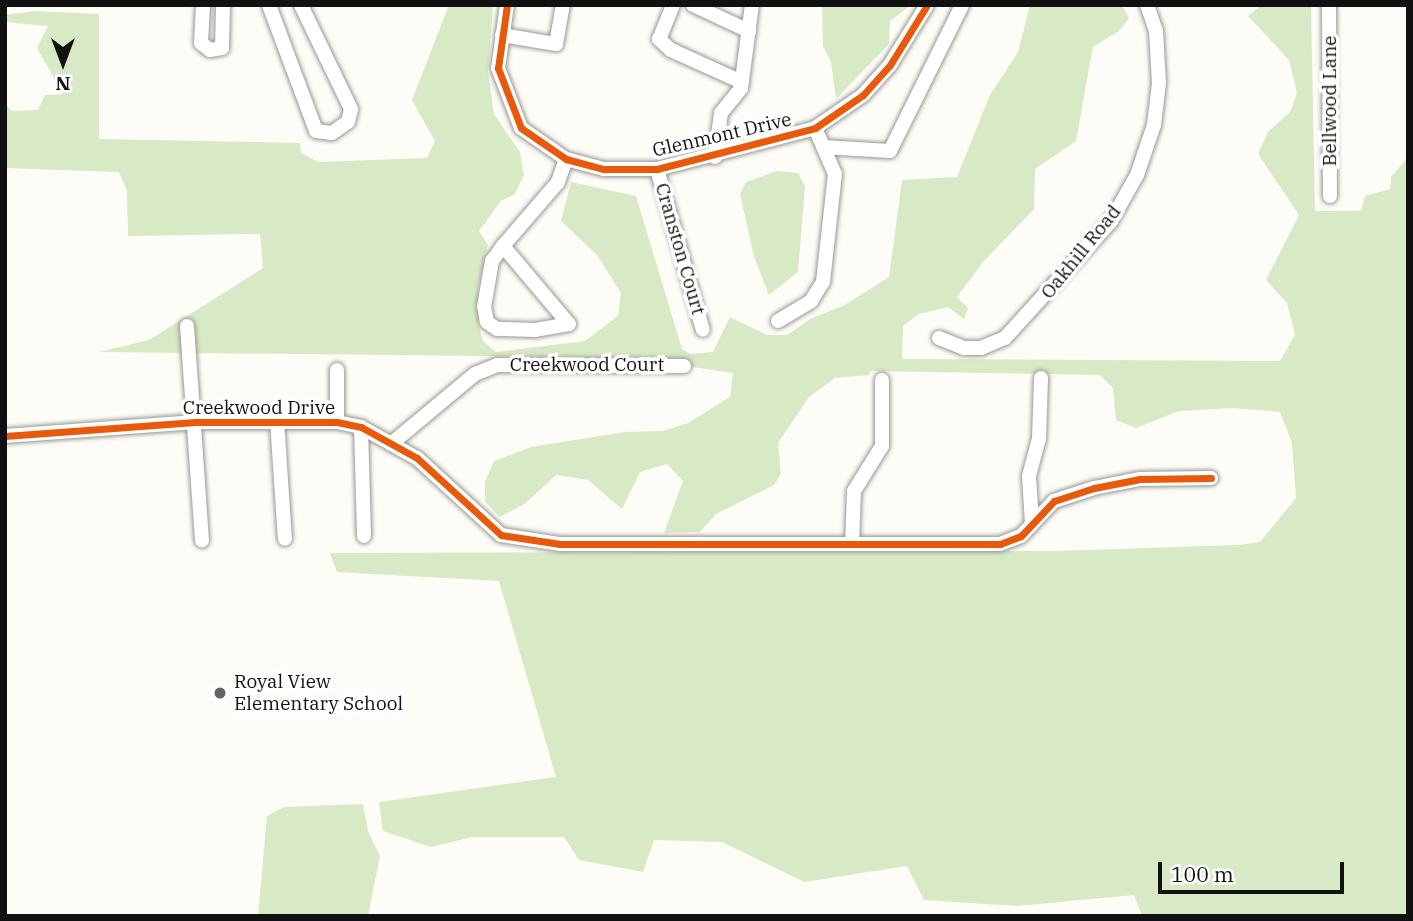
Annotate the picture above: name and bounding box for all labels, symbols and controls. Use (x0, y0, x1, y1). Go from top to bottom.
north arrow (28, 28, 98, 98)
street label: Bellwood Lane (1319, 36, 1341, 166)
text: N (55, 72, 71, 96)
street label: Glenmont Drive (650, 108, 794, 162)
street label: Cranston Court (650, 180, 710, 318)
street label: Oakhill Road (1036, 201, 1126, 303)
street label: Creekwood Court (510, 354, 664, 376)
street label: Creekwood Drive (183, 397, 335, 419)
place label: Royal View Elementary School (234, 671, 403, 715)
marker: Royal View Elementary School (212, 685, 228, 701)
scale bar (1161, 848, 1346, 892)
text: 100 m (1171, 860, 1234, 888)

